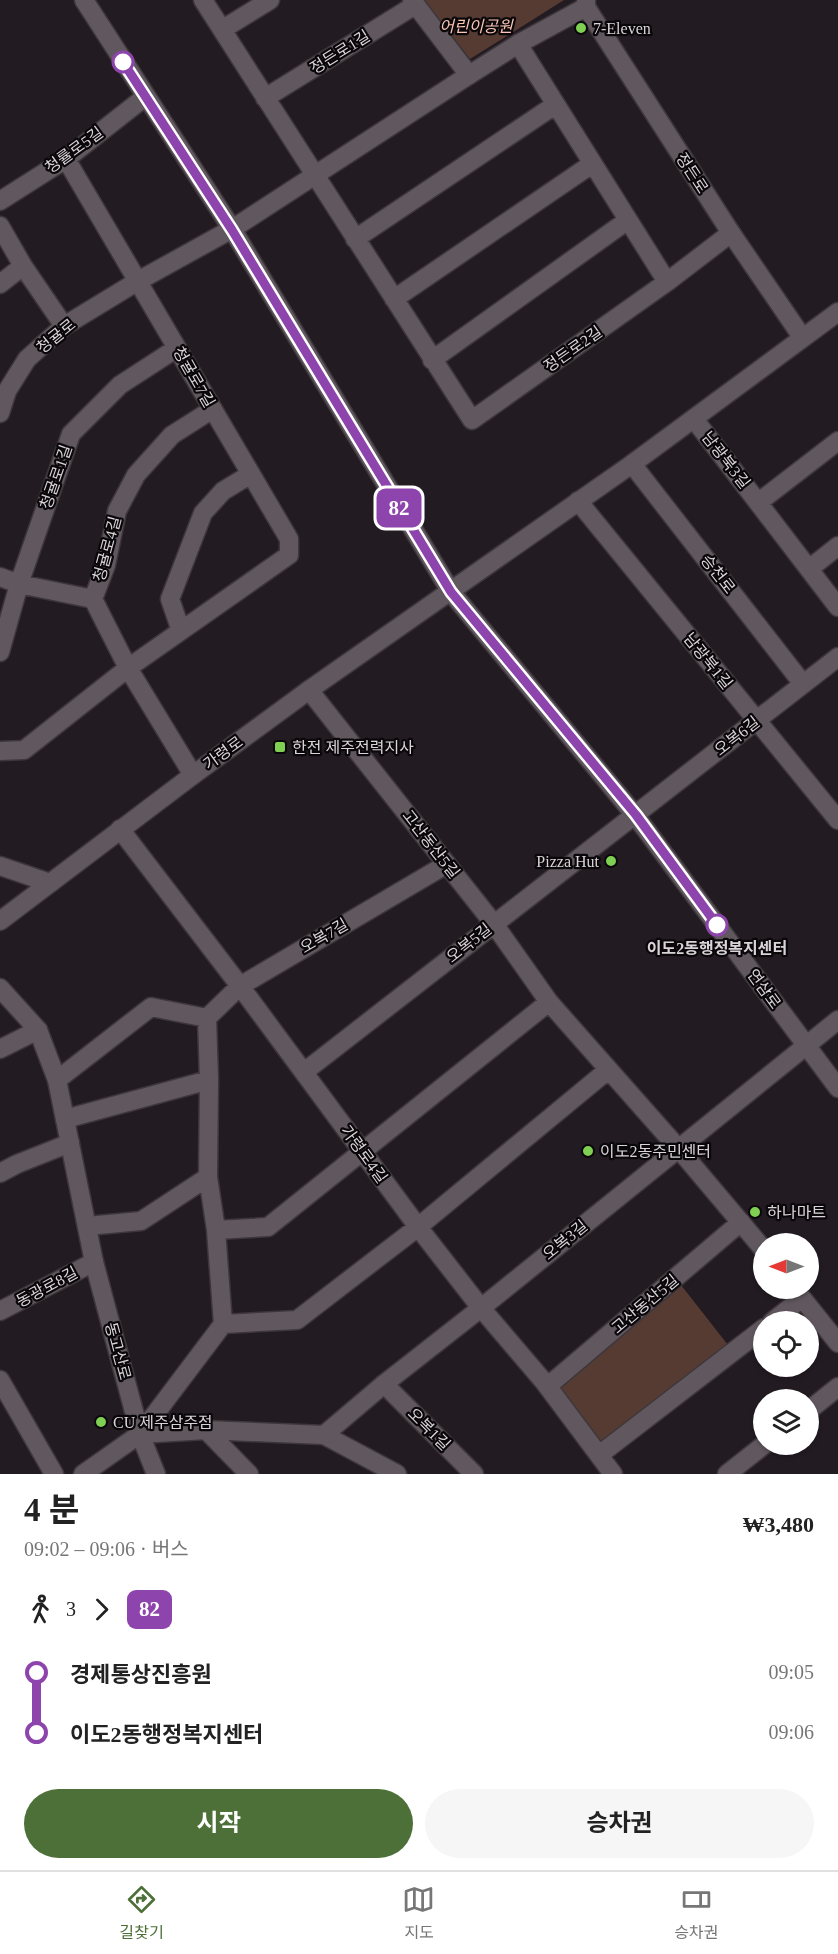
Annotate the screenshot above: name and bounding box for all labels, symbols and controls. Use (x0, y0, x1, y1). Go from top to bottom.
park label: 어린이공원 (439, 18, 514, 35)
place label: 7-Eleven (593, 20, 651, 37)
marker: 7-Eleven (574, 21, 588, 35)
street label: 정든로1길 (307, 27, 373, 77)
unlabelled marker (112, 51, 134, 73)
street label: 청률로5길 (42, 123, 106, 177)
street label: 정든로 (673, 150, 711, 196)
street label: 청귤로 (33, 315, 79, 357)
street label: 정든로2길 (541, 323, 605, 375)
street label: 청귤로7길 (170, 344, 218, 410)
street label: 남광북3길 (699, 428, 753, 492)
street label: 청귤로1길 (37, 443, 75, 511)
line badge: 82 (372, 488, 426, 528)
text: 82 (389, 496, 410, 520)
street label: 청귤로4길 (90, 514, 124, 584)
street label: 승천로 (698, 551, 738, 597)
street label: 남광북1길 (680, 630, 736, 692)
street label: 오복6길 (711, 713, 763, 759)
street label: 가령로 (200, 733, 246, 773)
place label: 한전 제주전력지사 (292, 739, 414, 756)
marker: 한전 제주전력지사 (273, 740, 287, 754)
street label: 고산동산5길 (399, 807, 463, 881)
place label: Pizza Hut (536, 853, 600, 870)
marker: Pizza Hut (604, 854, 618, 868)
marker: 이도2동행정복지센터 (706, 914, 728, 936)
street label: 오복7길 (297, 916, 351, 956)
street label: 오복5길 (443, 920, 495, 966)
place label: 이도2동행정복지센터 (647, 940, 787, 957)
street label: 연삼로 (744, 966, 784, 1012)
street label: 가령로4길 (337, 1122, 391, 1186)
place label: 이도2동주민센터 (600, 1143, 711, 1160)
marker: 이도2동주민센터 (581, 1144, 595, 1158)
place label: 하나마트 (767, 1204, 826, 1221)
marker: 하나마트 (748, 1205, 762, 1219)
street label: 오복3길 (539, 1217, 591, 1263)
north arrow (753, 1233, 819, 1299)
map controls (753, 1233, 819, 1455)
street label: 동광로8길 (13, 1264, 81, 1310)
street label: 고산동산5길 (608, 1271, 682, 1337)
button: locate (753, 1311, 819, 1377)
street label: 동고산로 (102, 1320, 134, 1382)
button: layers (753, 1389, 819, 1455)
street label: 오복1길 (405, 1405, 453, 1453)
place label: CU 제주삼주점 (113, 1414, 213, 1431)
marker: CU 제주삼주점 (94, 1415, 108, 1429)
text: 4 분 (24, 1492, 79, 1528)
text: ₩3,480 (743, 1512, 814, 1537)
text: 09:02 – 09:06 · 버스 (24, 1538, 189, 1560)
icon: walk (24, 1593, 57, 1626)
icon: forward (85, 1593, 118, 1626)
text: 82 (139, 1597, 160, 1621)
text: 3 (66, 1598, 76, 1620)
text: 09:05 (768, 1661, 814, 1683)
text: 경제통상진흥원 (70, 1662, 212, 1687)
text: 09:06 (768, 1721, 814, 1743)
text: 이도2동행정복지센터 (70, 1722, 263, 1747)
button: 시작 (24, 1789, 413, 1858)
button: 승차권 (425, 1789, 814, 1858)
tab: 길찾기 (119, 1883, 164, 1943)
tab: 지도 (402, 1883, 435, 1943)
tab: 승차권 (674, 1883, 719, 1943)

